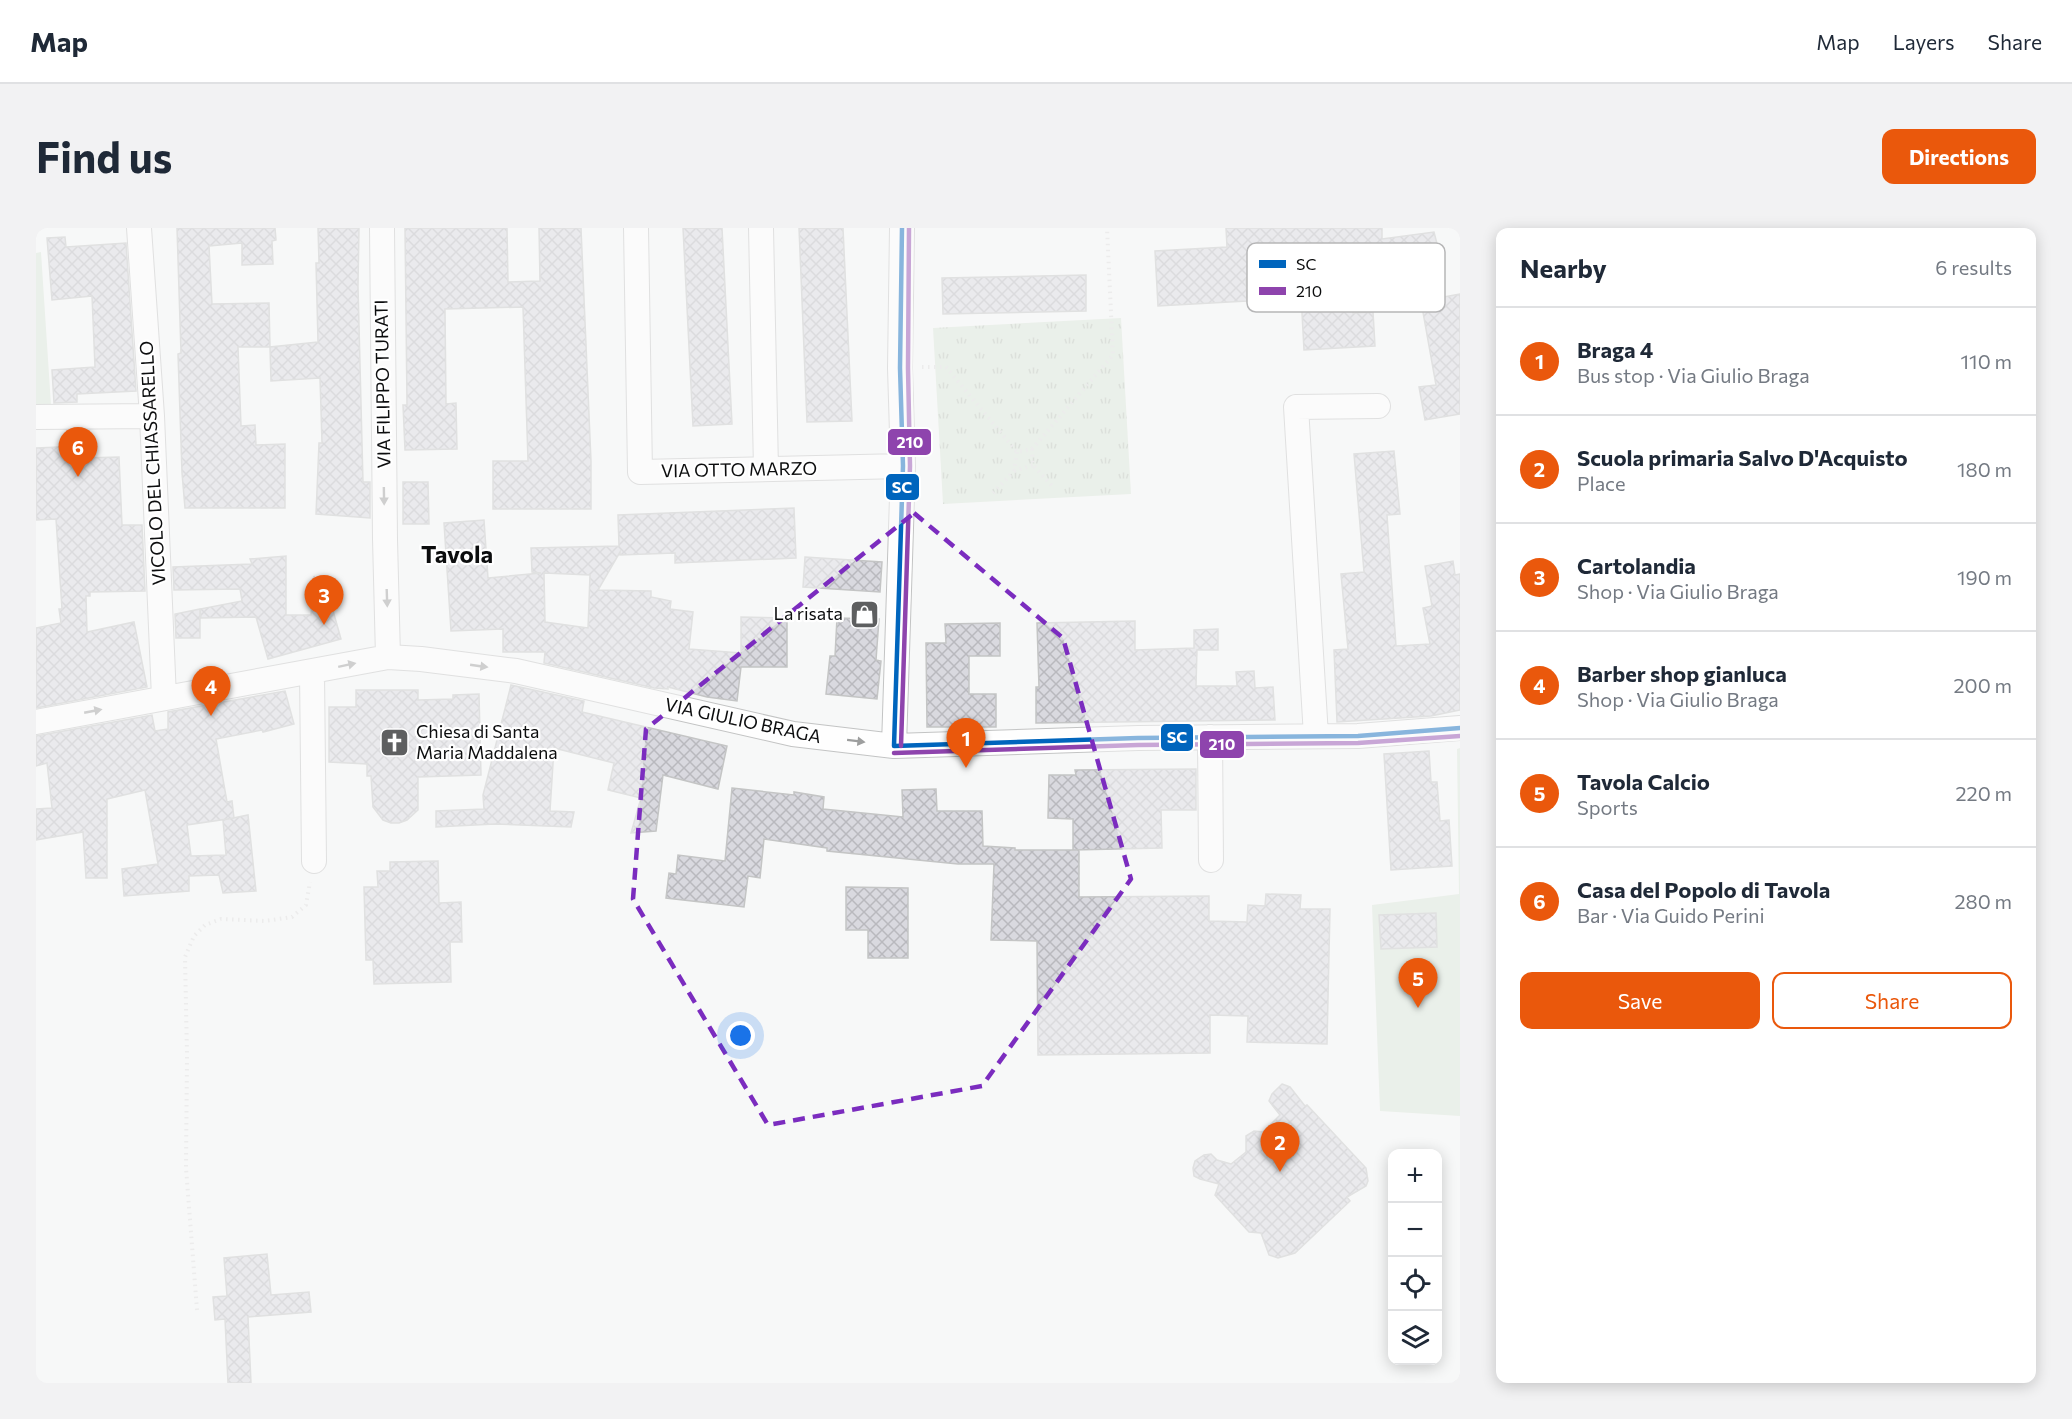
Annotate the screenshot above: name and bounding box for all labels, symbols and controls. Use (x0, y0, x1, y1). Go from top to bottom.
text: Map (30, 24, 88, 58)
text: Map (1816, 29, 1860, 54)
text: Layers (1893, 29, 1955, 54)
text: Share (1988, 29, 2042, 54)
button: Directions (1882, 129, 2036, 184)
text: Find us (36, 130, 172, 182)
legend (1247, 243, 1445, 312)
text: Nearby (1520, 252, 1607, 283)
text: SC (1296, 254, 1316, 273)
text: 6 results (1935, 255, 2012, 279)
text: 210 (1296, 281, 1322, 300)
street label: VIA FILIPPO TURATI (370, 299, 394, 469)
text: Braga 4 (1577, 336, 1653, 363)
street label: VICOLO DEL CHIASSARELLO (135, 340, 169, 586)
text: 1 (1535, 349, 1544, 373)
text: 110 m (1961, 349, 2012, 373)
text: Bus stop · Via Giulio Braga (1577, 363, 1810, 387)
pin: 6 (58, 428, 98, 477)
line badge: 210 (887, 428, 932, 456)
text: 210 (897, 432, 923, 451)
text: Scuola primaria Salvo D'Acquisto (1577, 444, 1908, 471)
street label: VIA OTTO MARZO (661, 457, 817, 481)
text: 2 (1534, 457, 1545, 481)
text: 180 m (1957, 457, 2012, 481)
text: Place (1577, 471, 1626, 495)
line badge: SC (885, 473, 920, 501)
text: SC (892, 477, 912, 496)
one-way arrow (380, 487, 389, 506)
district label: Tavola (421, 539, 493, 568)
text: Cartolandia (1577, 552, 1696, 579)
text: 3 (1534, 565, 1545, 589)
text: 190 m (1957, 565, 2012, 589)
pin: 3 (304, 576, 344, 625)
text: Shop · Via Giulio Braga (1577, 579, 1779, 603)
one-way arrow (382, 588, 391, 607)
shop icon: La risata (848, 598, 880, 630)
place label: La risata (774, 602, 843, 624)
one-way arrow (338, 660, 357, 669)
text: Barber shop gianluca (1577, 660, 1787, 687)
one-way arrow (470, 662, 489, 671)
pin: 4 (192, 666, 231, 716)
text: 4 (1533, 673, 1546, 697)
text: 200 m (1954, 673, 2012, 697)
text: Shop · Via Giulio Braga (1577, 687, 1779, 711)
street label: VIA GIULIO BRAGA (663, 693, 823, 747)
one-way arrow (84, 706, 103, 715)
pin: 1 (946, 718, 986, 768)
place label: Chiesa di Santa Maria Maddalena (416, 720, 558, 763)
line badge: SC (1160, 723, 1194, 752)
church icon: Chiesa di Santa Maria Maddalena (379, 726, 411, 758)
text: SC (1167, 727, 1187, 746)
line badge: 210 (1199, 730, 1245, 759)
text: 210 (1209, 734, 1235, 753)
one-way arrow (846, 737, 865, 746)
text: Tavola Calcio (1577, 768, 1710, 795)
text: 5 (1534, 781, 1545, 805)
text: 220 m (1956, 781, 2012, 805)
text: Sports (1577, 795, 1638, 819)
text: Casa del Popolo di Tavola (1577, 876, 1830, 903)
text: 6 (1533, 889, 1546, 913)
text: 280 m (1954, 889, 2012, 913)
text: Bar · Via Guido Perini (1577, 903, 1765, 927)
pin: 5 (1398, 958, 1438, 1008)
button: Save (1520, 972, 1760, 1029)
button: Share (1772, 972, 2012, 1029)
your location (726, 1021, 755, 1050)
pin: 2 (1260, 1122, 1300, 1172)
map controls (1388, 1149, 1442, 1365)
button: + (1388, 1149, 1442, 1203)
button: − (1388, 1203, 1442, 1257)
button: locate (1388, 1257, 1442, 1311)
button: layers (1388, 1311, 1442, 1365)

